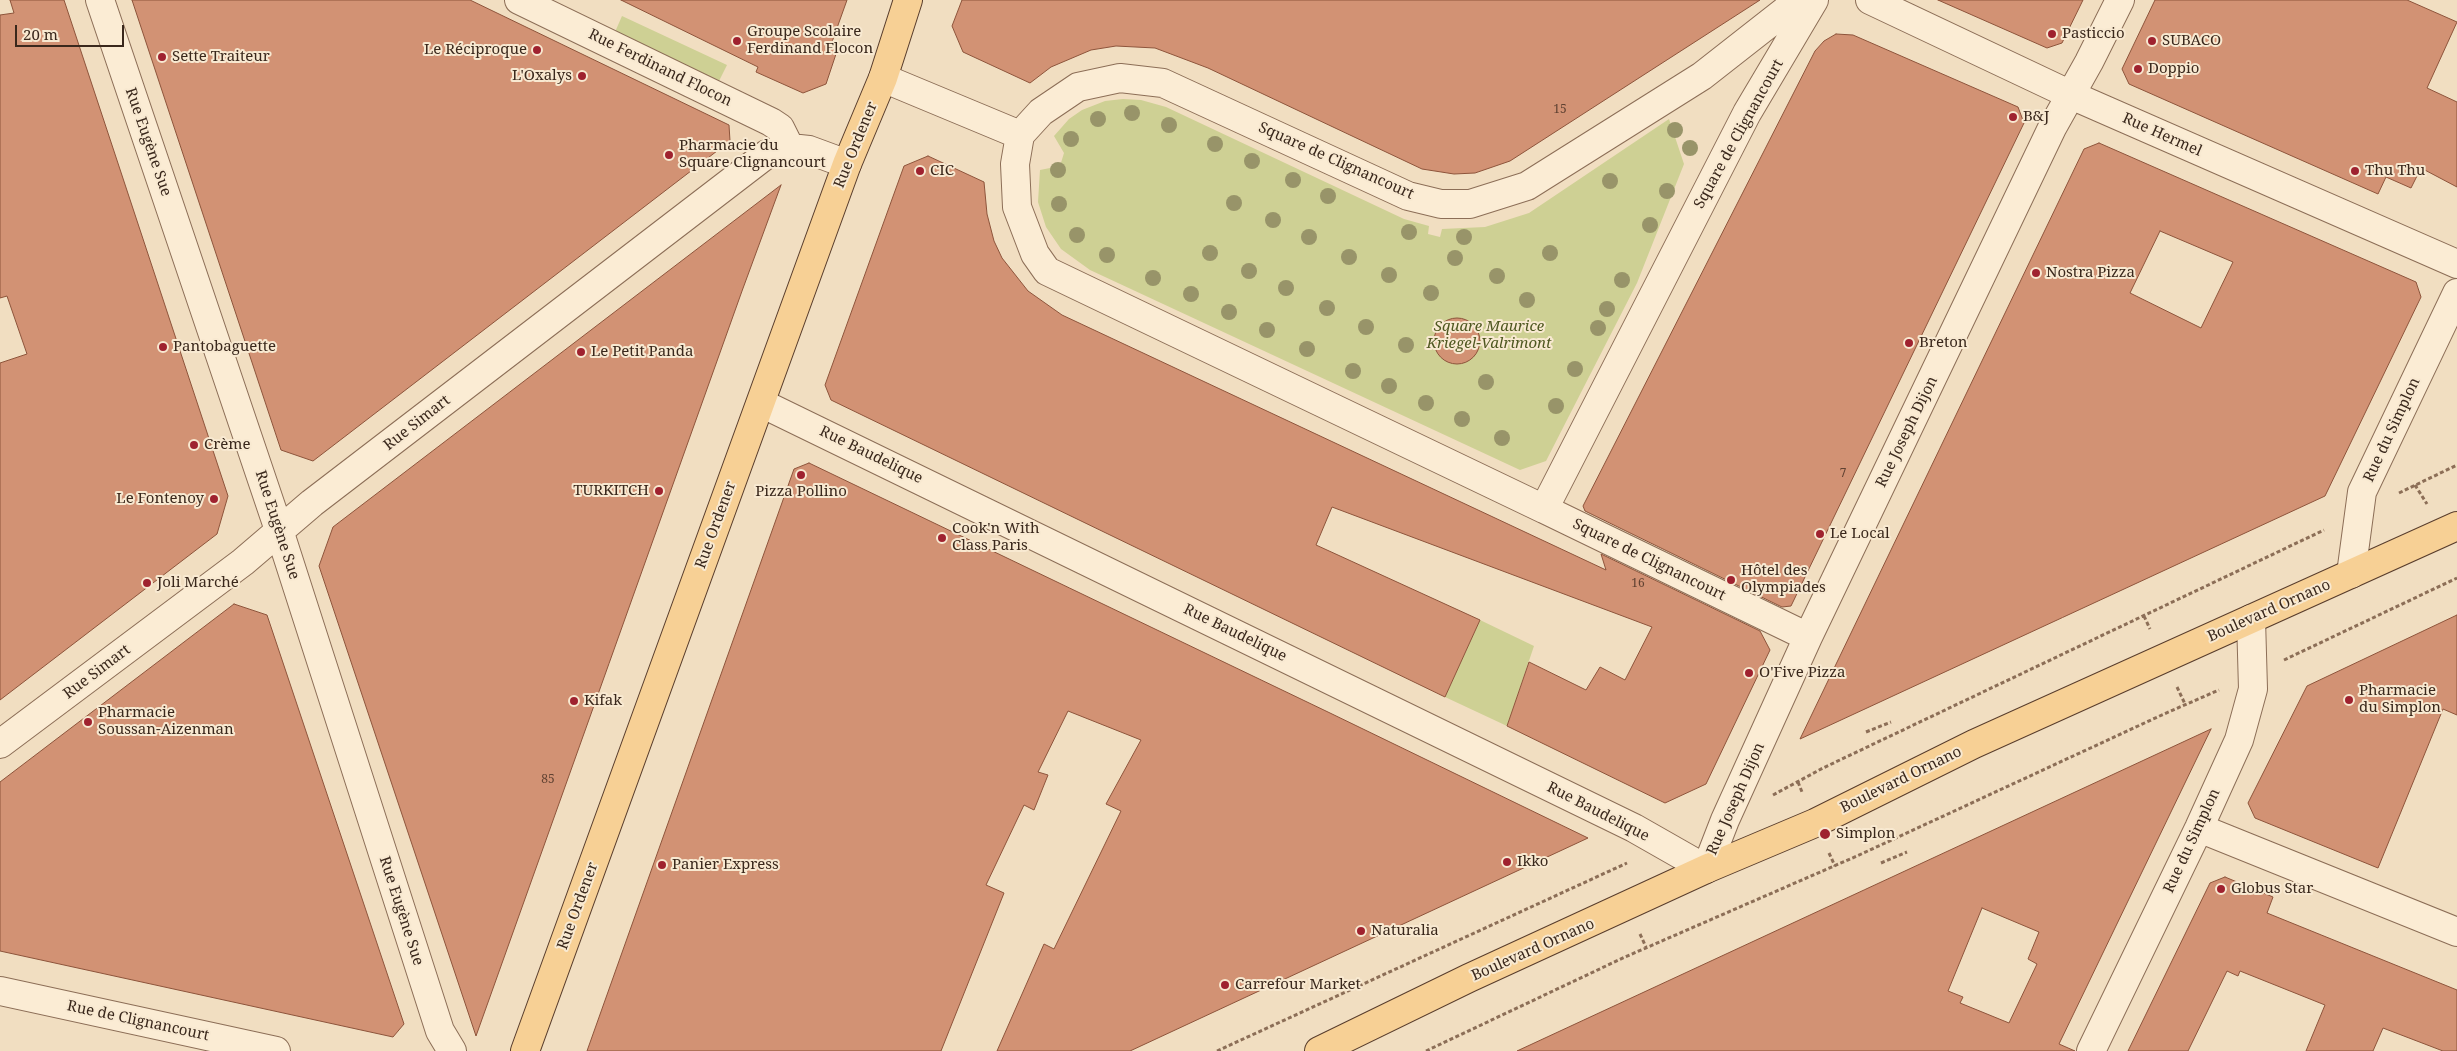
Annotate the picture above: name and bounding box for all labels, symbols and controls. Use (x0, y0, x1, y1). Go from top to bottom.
scale bar (18, 15, 126, 47)
place label: Groupe Scolaire Ferdinand Flocon (747, 23, 873, 58)
text: 20 m (23, 24, 58, 44)
street label: Rue Ferdinand Flocon (585, 25, 735, 111)
place label: Pasticcio (2062, 25, 2125, 43)
marker: Pasticcio (2046, 28, 2058, 40)
place label: SUBACO (2162, 32, 2221, 50)
marker: Groupe Scolaire Ferdinand Flocon (731, 35, 743, 47)
marker: SUBACO (2146, 35, 2158, 47)
place label: Le Réciproque (424, 41, 527, 59)
marker: Le Réciproque (531, 44, 543, 56)
place label: Sette Traiteur (172, 48, 270, 66)
marker: Sette Traiteur (156, 51, 168, 63)
street label: Square de Clignancourt (1690, 56, 1788, 212)
place label: Doppio (2148, 60, 2199, 78)
marker: Doppio (2132, 63, 2144, 75)
place label: L'Oxalys (512, 67, 572, 85)
marker: L'Oxalys (576, 70, 588, 82)
street label: Rue Eugène Sue (121, 85, 175, 199)
street label: Rue Ordener (831, 99, 881, 191)
house number: 15 (1553, 103, 1567, 117)
place label: B&J (2023, 108, 2049, 126)
street label: Rue Hermel (2119, 109, 2205, 161)
marker: B&J (2007, 111, 2019, 123)
street label: Square de Clignancourt (1256, 119, 1416, 203)
place label: Pharmacie du Square Clignancourt (679, 137, 826, 172)
marker: Pharmacie du Square Clignancourt (663, 149, 675, 161)
place label: CIC (930, 162, 954, 180)
place label: Thu Thu (2365, 162, 2425, 180)
marker: CIC (914, 165, 926, 177)
marker: Thu Thu (2349, 165, 2361, 177)
place label: Nostra Pizza (2046, 264, 2135, 282)
marker: Nostra Pizza (2030, 267, 2042, 279)
park label: Square Maurice Kriegel-Valrimont (1426, 318, 1552, 353)
place label: Breton (1919, 334, 1968, 352)
marker: Breton (1903, 337, 1915, 349)
place label: Pantobaguette (173, 338, 276, 356)
marker: Pantobaguette (157, 341, 169, 353)
place label: Le Petit Panda (591, 343, 693, 361)
marker: Le Petit Panda (575, 346, 587, 358)
street label: Rue Joseph Dijon (1872, 374, 1942, 490)
street label: Rue du Simplon (2360, 375, 2424, 485)
street label: Rue Simart (380, 392, 454, 454)
street label: Rue Baudelique (816, 422, 926, 488)
place label: Crème (204, 436, 250, 454)
marker: Crème (188, 439, 200, 451)
house number: 7 (1840, 467, 1846, 481)
street label: Rue Eugène Sue (251, 468, 303, 582)
marker: Pizza Pollino (795, 469, 807, 481)
street label: Rue Ordener (692, 479, 740, 571)
place label: TURKITCH (573, 482, 649, 500)
place label: Pizza Pollino (755, 483, 847, 501)
marker: TURKITCH (653, 485, 665, 497)
place label: Le Fontenoy (116, 490, 204, 508)
marker: Le Fontenoy (208, 493, 220, 505)
street label: Square de Clignancourt (1570, 515, 1728, 605)
place label: Cook'n With Class Paris (952, 520, 1039, 555)
place label: Le Local (1830, 525, 1890, 543)
marker: Le Local (1814, 528, 1826, 540)
marker: Cook'n With Class Paris (936, 532, 948, 544)
place label: Hôtel des Olympiades (1741, 562, 1826, 597)
place label: Joli Marché (157, 574, 239, 592)
marker: Hôtel des Olympiades (1725, 574, 1737, 586)
street label: Boulevard Ornano (2205, 576, 2333, 646)
marker: Joli Marché (141, 577, 153, 589)
house number: 16 (1631, 577, 1645, 591)
street label: Rue Baudelique (1180, 600, 1290, 666)
street label: Rue Simart (60, 641, 134, 703)
place label: O'Five Pizza (1759, 664, 1845, 682)
marker: O'Five Pizza (1743, 667, 1755, 679)
place label: Pharmacie du Simplon (2359, 682, 2441, 717)
place label: Kifak (584, 692, 622, 710)
marker: Pharmacie du Simplon (2343, 694, 2355, 706)
marker: Kifak (568, 695, 580, 707)
place label: Pharmacie Soussan-Aizenman (98, 704, 234, 739)
marker: Pharmacie Soussan-Aizenman (82, 716, 94, 728)
street label: Rue Joseph Dijon (1703, 740, 1769, 858)
street label: Boulevard Ornano (1837, 743, 1965, 817)
house number: 85 (541, 773, 555, 787)
street label: Rue Baudelique (1544, 778, 1652, 846)
street label: Rue du Simplon (2160, 786, 2224, 896)
place label: Simplon (1836, 825, 1895, 843)
marker: Simplon (1818, 827, 1832, 841)
place label: Ikko (1517, 853, 1548, 871)
street label: Rue Eugène Sue (375, 854, 427, 968)
place label: Panier Express (672, 856, 779, 874)
marker: Ikko (1501, 856, 1513, 868)
marker: Panier Express (656, 859, 668, 871)
street label: Rue Ordener (554, 860, 602, 952)
place label: Globus Star (2231, 880, 2313, 898)
marker: Globus Star (2215, 883, 2227, 895)
street label: Boulevard Ornano (1469, 915, 1597, 985)
place label: Naturalia (1371, 922, 1439, 940)
marker: Naturalia (1355, 925, 1367, 937)
place label: Carrefour Market (1235, 976, 1361, 994)
marker: Carrefour Market (1219, 979, 1231, 991)
street label: Rue de Clignancourt (65, 997, 211, 1045)

